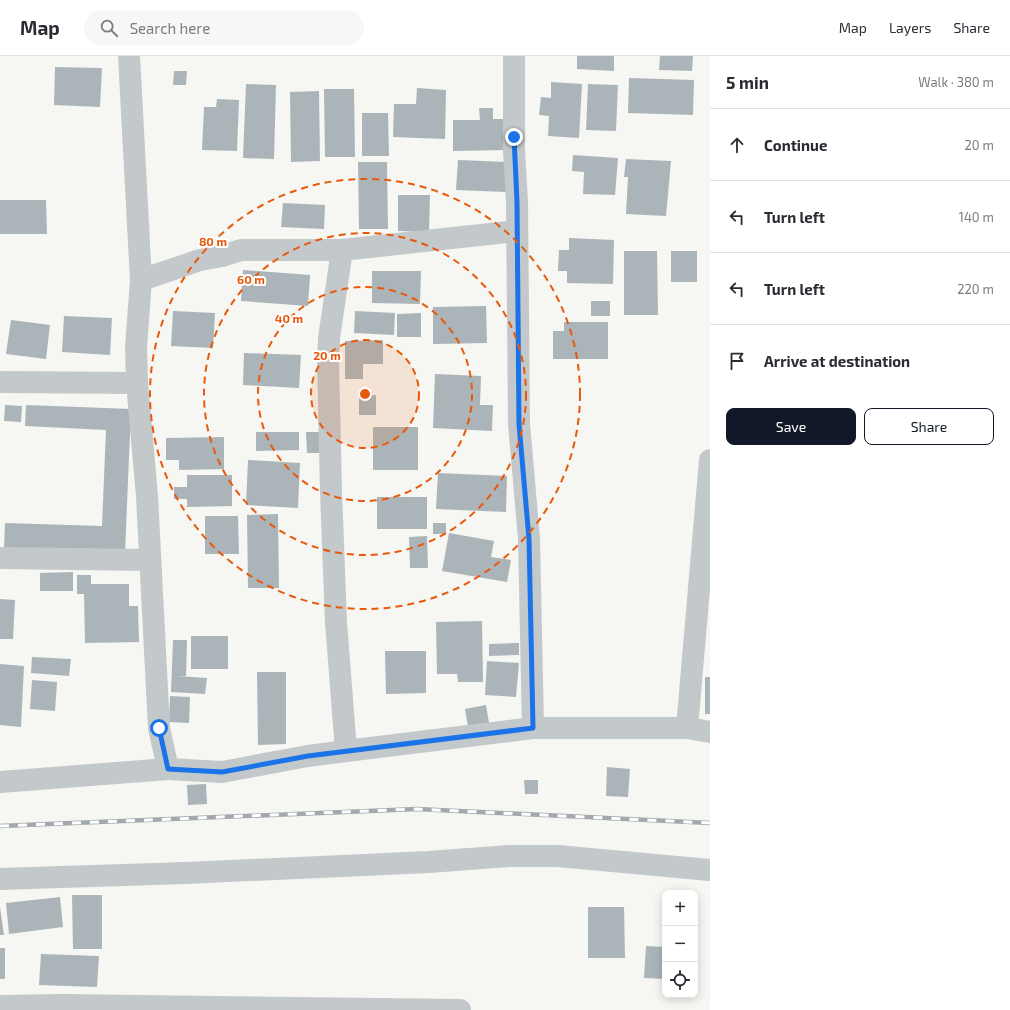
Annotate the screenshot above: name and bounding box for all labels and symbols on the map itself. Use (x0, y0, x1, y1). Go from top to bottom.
route end (505, 128, 523, 146)
text: 80 m (199, 234, 227, 248)
text: 60 m (237, 272, 265, 286)
text: 40 m (275, 311, 303, 325)
text: 20 m (313, 348, 341, 362)
centre of rings (358, 387, 372, 401)
route start (150, 719, 168, 737)

